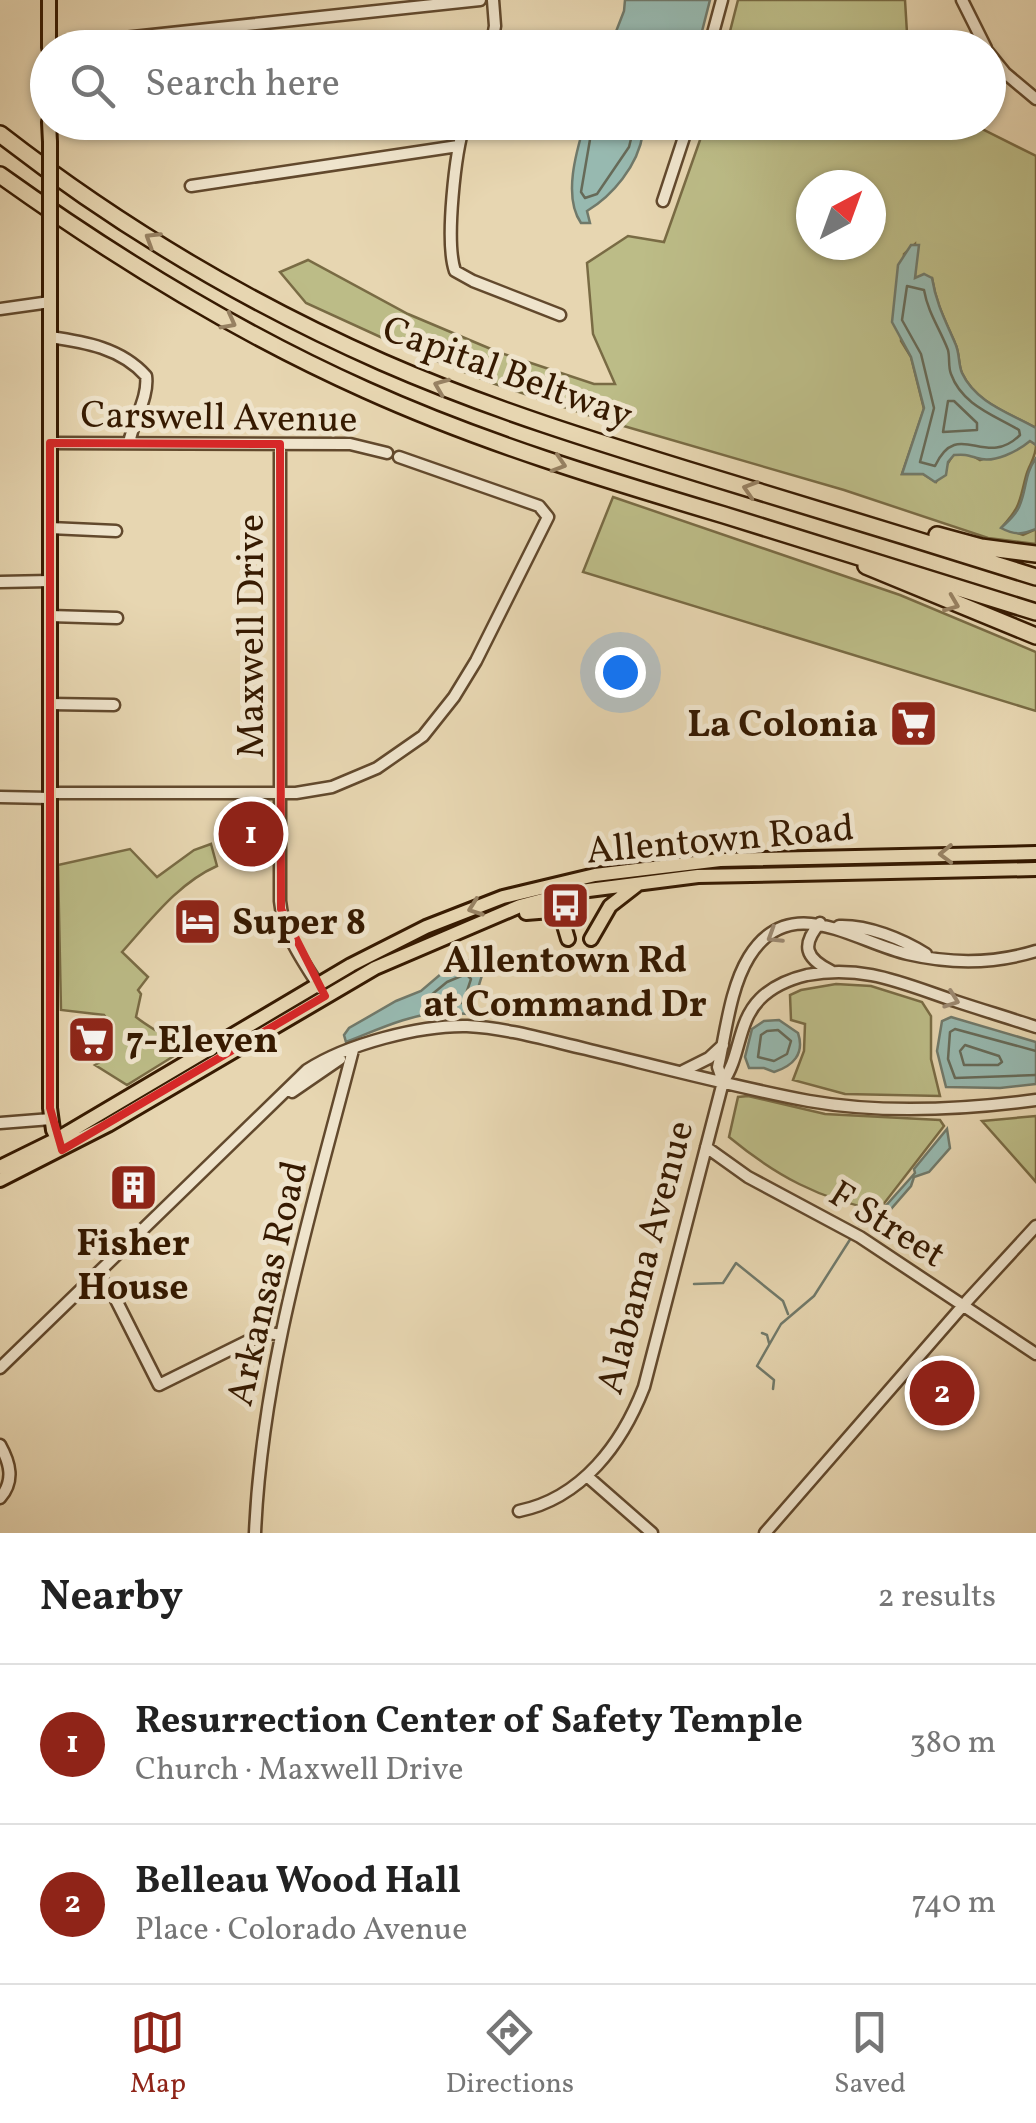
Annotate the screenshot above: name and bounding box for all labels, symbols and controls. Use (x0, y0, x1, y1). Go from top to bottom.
search box (30, 30, 1006, 140)
icon: search (65, 58, 120, 113)
text: Search here (145, 59, 340, 112)
north arrow (796, 170, 886, 260)
one-way arrow (145, 233, 163, 252)
street label: Capital Beltway (374, 305, 639, 444)
one-way arrow (218, 310, 236, 330)
one-way arrow (434, 378, 451, 398)
street label: Carswell Avenue (80, 391, 358, 448)
one-way arrow (550, 452, 567, 473)
one-way arrow (742, 480, 759, 501)
street label: Maxwell Drive (227, 514, 280, 758)
one-way arrow (942, 592, 960, 612)
your location (595, 647, 646, 698)
supermarket icon: La Colonia (887, 697, 939, 749)
place label: La Colonia (687, 700, 878, 753)
pin: 1 (218, 796, 284, 872)
street label: Allentown Road (584, 803, 856, 880)
one-way arrow (937, 843, 952, 865)
bus stop icon: Allentown Rd at Command Dr (539, 879, 591, 931)
hotel icon: Super 8 (171, 895, 223, 947)
one-way arrow (468, 896, 485, 917)
place label: Super 8 (232, 898, 366, 951)
one-way arrow (767, 923, 785, 942)
place label: Allentown Rd at Command Dr (423, 936, 707, 1033)
one-way arrow (943, 988, 960, 1008)
supermarket icon: 7-Eleven (65, 1013, 117, 1065)
place label: 7-Eleven (126, 1016, 278, 1069)
street label: Alabama Avenue (585, 1115, 709, 1401)
street label: Arkansas Road (215, 1156, 323, 1411)
building icon: Fisher House (107, 1162, 159, 1214)
street label: F Street (818, 1169, 955, 1282)
place label: Fisher House (76, 1219, 190, 1316)
pin: 2 (910, 1356, 974, 1430)
text: Nearby (40, 1569, 183, 1628)
text: 2 results (878, 1576, 996, 1620)
text: Resurrection Center of Safety Temple (135, 1696, 803, 1749)
text: 1 (66, 1722, 79, 1766)
text: 380 m (909, 1722, 996, 1766)
text: Church · Maxwell Drive (135, 1749, 463, 1793)
text: Belleau Wood Hall (135, 1856, 461, 1909)
text: 2 (64, 1882, 81, 1926)
text: 740 m (911, 1882, 996, 1926)
text: Place · Colorado Avenue (135, 1909, 467, 1953)
tab: Map (130, 2005, 186, 2104)
tab: Directions (446, 2005, 574, 2104)
tab: Saved (834, 2005, 906, 2104)

